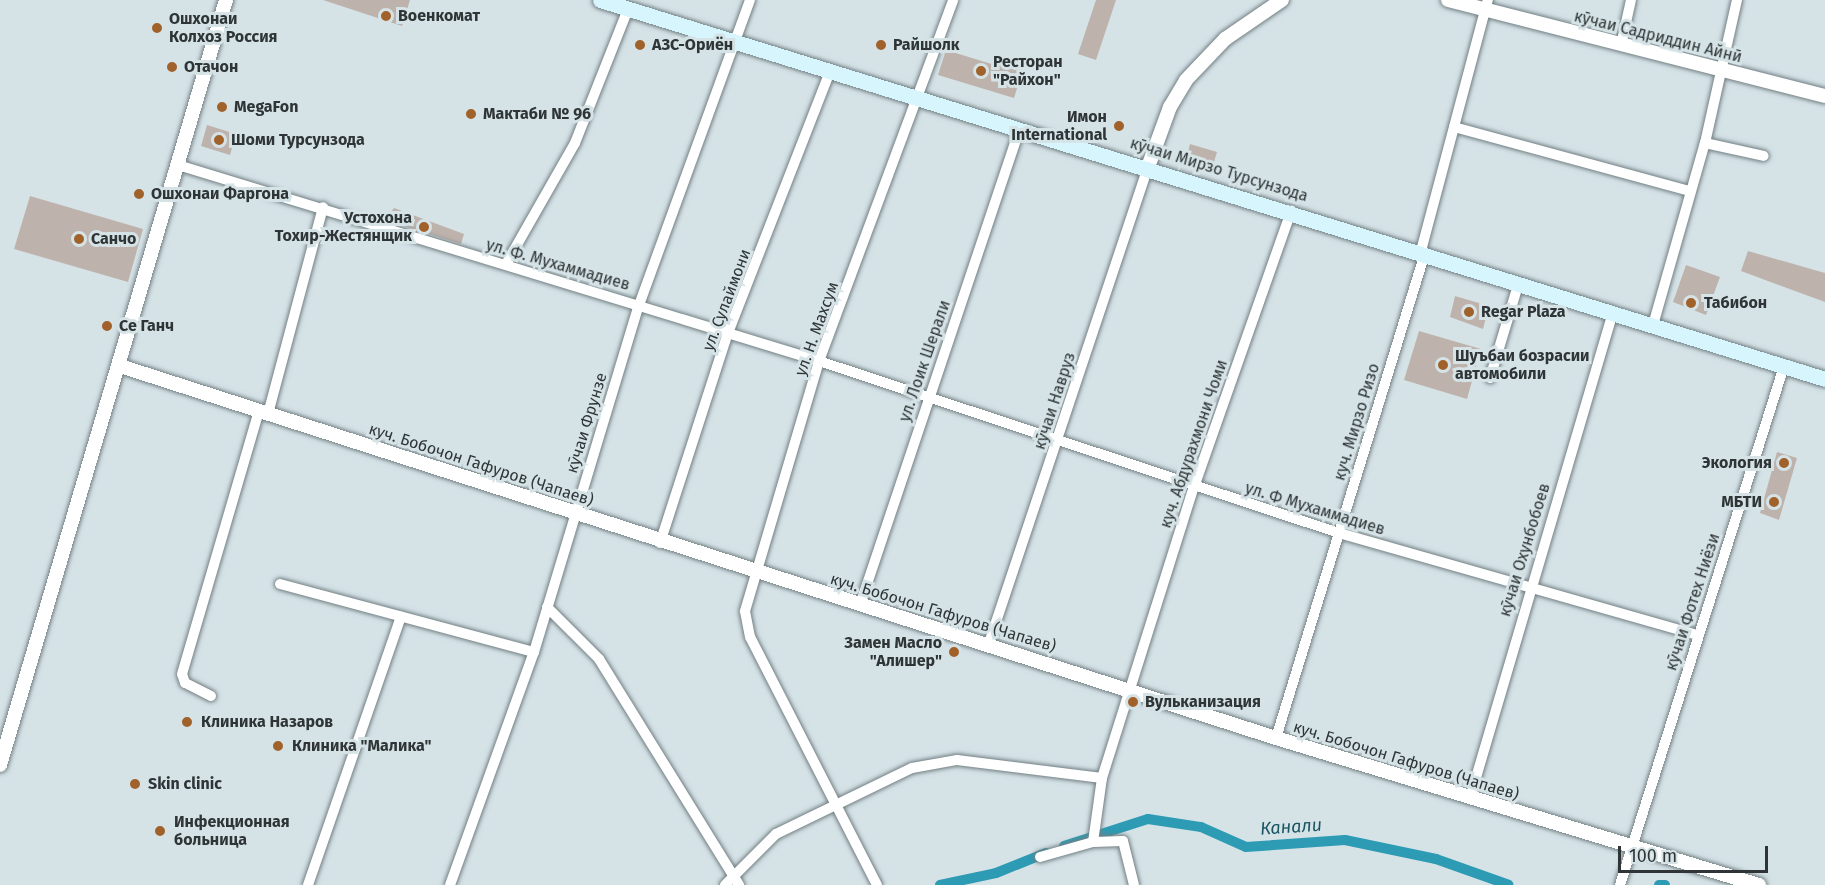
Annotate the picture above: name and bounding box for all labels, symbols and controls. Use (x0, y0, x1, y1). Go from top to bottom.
place label: Военкомат (398, 6, 480, 26)
street label: кӯчаи Садриддин Айнӣ (1572, 7, 1744, 67)
place label: Ошхонаи Колхоз Россия (169, 9, 278, 47)
marker: Военкомат (379, 9, 393, 23)
marker: Ошхонаи Колхоз Россия (150, 21, 164, 35)
place label: АЗС-Ориён (652, 35, 733, 55)
place label: Райшолк (893, 35, 960, 55)
marker: АЗС-Ориён (633, 38, 647, 52)
marker: Райшолк (874, 38, 888, 52)
place label: Ресторан "Райхон" (993, 52, 1063, 90)
place label: Отачон (184, 57, 238, 77)
marker: Отачон (165, 60, 179, 74)
marker: Ресторан "Райхон" (974, 64, 988, 78)
place label: MegaFon (234, 97, 298, 117)
marker: MegaFon (215, 100, 229, 114)
place label: Мактаби № 96 (483, 104, 591, 124)
marker: Мактаби № 96 (464, 107, 478, 121)
place label: Имон International (1011, 107, 1107, 145)
marker: Имон International (1112, 119, 1126, 133)
place label: Шоми Турсунзода (231, 130, 365, 150)
marker: Шоми Турсунзода (212, 133, 226, 147)
street label: кӯчаи Мирзо Турсунзода (1128, 134, 1310, 206)
place label: Ошхонаи Фаргона (151, 184, 289, 204)
marker: Ошхонаи Фаргона (132, 187, 146, 201)
place label: Устохона Тохир-Жестянщик (275, 208, 412, 246)
marker: Устохона Тохир-Жестянщик (417, 220, 431, 234)
place label: Санчо (91, 229, 136, 249)
marker: Санчо (72, 232, 86, 246)
street label: ул. Ф. Мухаммадиев (484, 235, 632, 295)
street label: ул. Сулаймони (699, 246, 755, 354)
street label: ул. Н. Махсум (791, 279, 843, 379)
place label: Табибон (1704, 293, 1767, 313)
marker: Табибон (1682, 294, 1700, 312)
street label: ул. Лоик Шерали (895, 298, 955, 424)
place label: Regar Plaza (1481, 302, 1566, 322)
marker: Regar Plaza (1462, 305, 1476, 319)
place label: Се Ганч (119, 316, 174, 336)
marker: Се Ганч (100, 319, 114, 333)
place label: Шуъбаи бозрасии автомобили (1455, 346, 1590, 384)
street label: кӯчаи Навруз (1030, 350, 1080, 452)
street label: куч. Абдурахмони Чоми (1156, 357, 1232, 531)
marker: Шуъбаи бозрасии автомобили (1436, 358, 1450, 372)
street label: куч. Мирзо Ризо (1330, 361, 1384, 483)
street label: кӯчаи Фрунзе (563, 370, 611, 476)
street label: куч. Бобочон Гафуров (Чапаев) (366, 420, 596, 510)
place label: Экология (1702, 453, 1772, 473)
marker: Экология (1777, 456, 1791, 470)
street label: ул. Ф Мухаммадиев (1243, 479, 1387, 539)
street label: кӯчаи Охунбобоев (1496, 481, 1554, 619)
place label: МБТИ (1721, 492, 1762, 512)
marker: МБТИ (1767, 495, 1781, 509)
street label: кӯчаи Фотех Ниёзи (1662, 531, 1724, 673)
street label: куч. Бобочон Гафуров (Чапаев) (828, 569, 1058, 657)
place label: Замен Масло "Алишер" (844, 633, 942, 671)
marker: Замен Масло "Алишер" (947, 645, 961, 659)
place label: Вульканизация (1145, 692, 1261, 712)
marker: Вульканизация (1126, 695, 1140, 709)
place label: Клиника Назаров (201, 712, 333, 732)
marker: Клиника Назаров (178, 713, 196, 731)
street label: куч. Бобочон Гафуров (Чапаев) (1291, 717, 1521, 805)
place label: Клиника "Малика" (292, 736, 432, 756)
marker: Клиника "Малика" (269, 737, 287, 755)
place label: Skin clinic (148, 774, 222, 794)
marker: Skin clinic (126, 775, 144, 793)
place label: Инфекционная больница (174, 812, 290, 850)
water label: Канали (1259, 814, 1323, 840)
marker: Инфекционная больница (151, 822, 169, 840)
scale bar (1621, 834, 1771, 872)
text: 100 m (1629, 845, 1677, 867)

